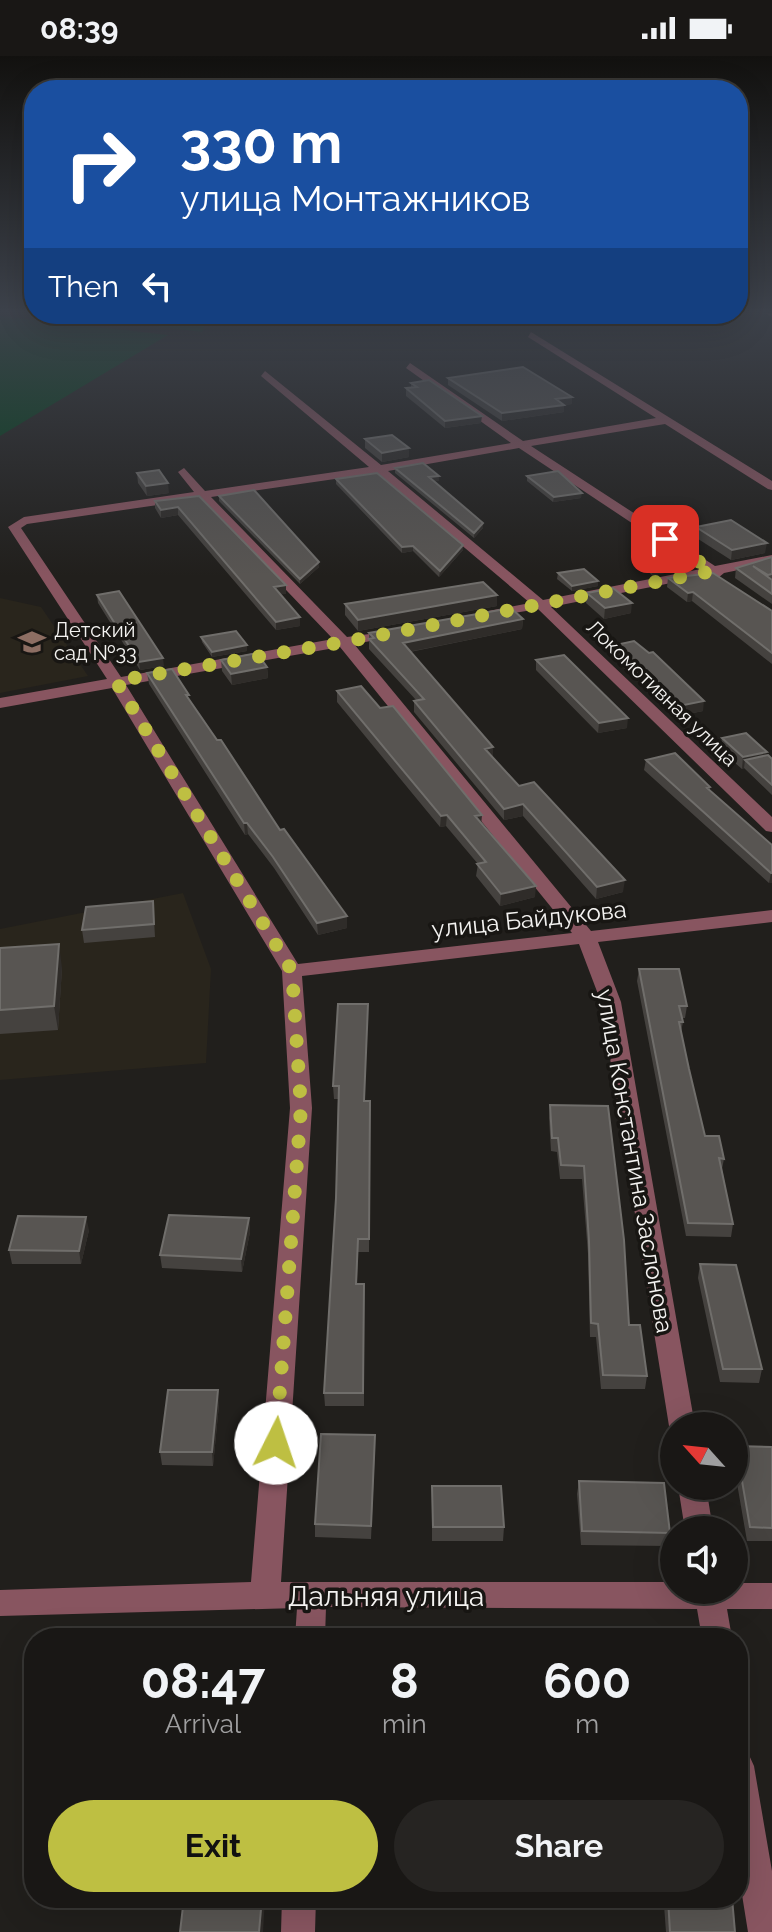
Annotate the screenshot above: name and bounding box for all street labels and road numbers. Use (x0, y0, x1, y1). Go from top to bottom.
street label: Локомотивная улица (582, 615, 742, 771)
street label: улица Байдукова (430, 894, 628, 944)
street label: улица Константина Заслонова (590, 987, 680, 1335)
street label: Дальняя улица (288, 1580, 484, 1613)

